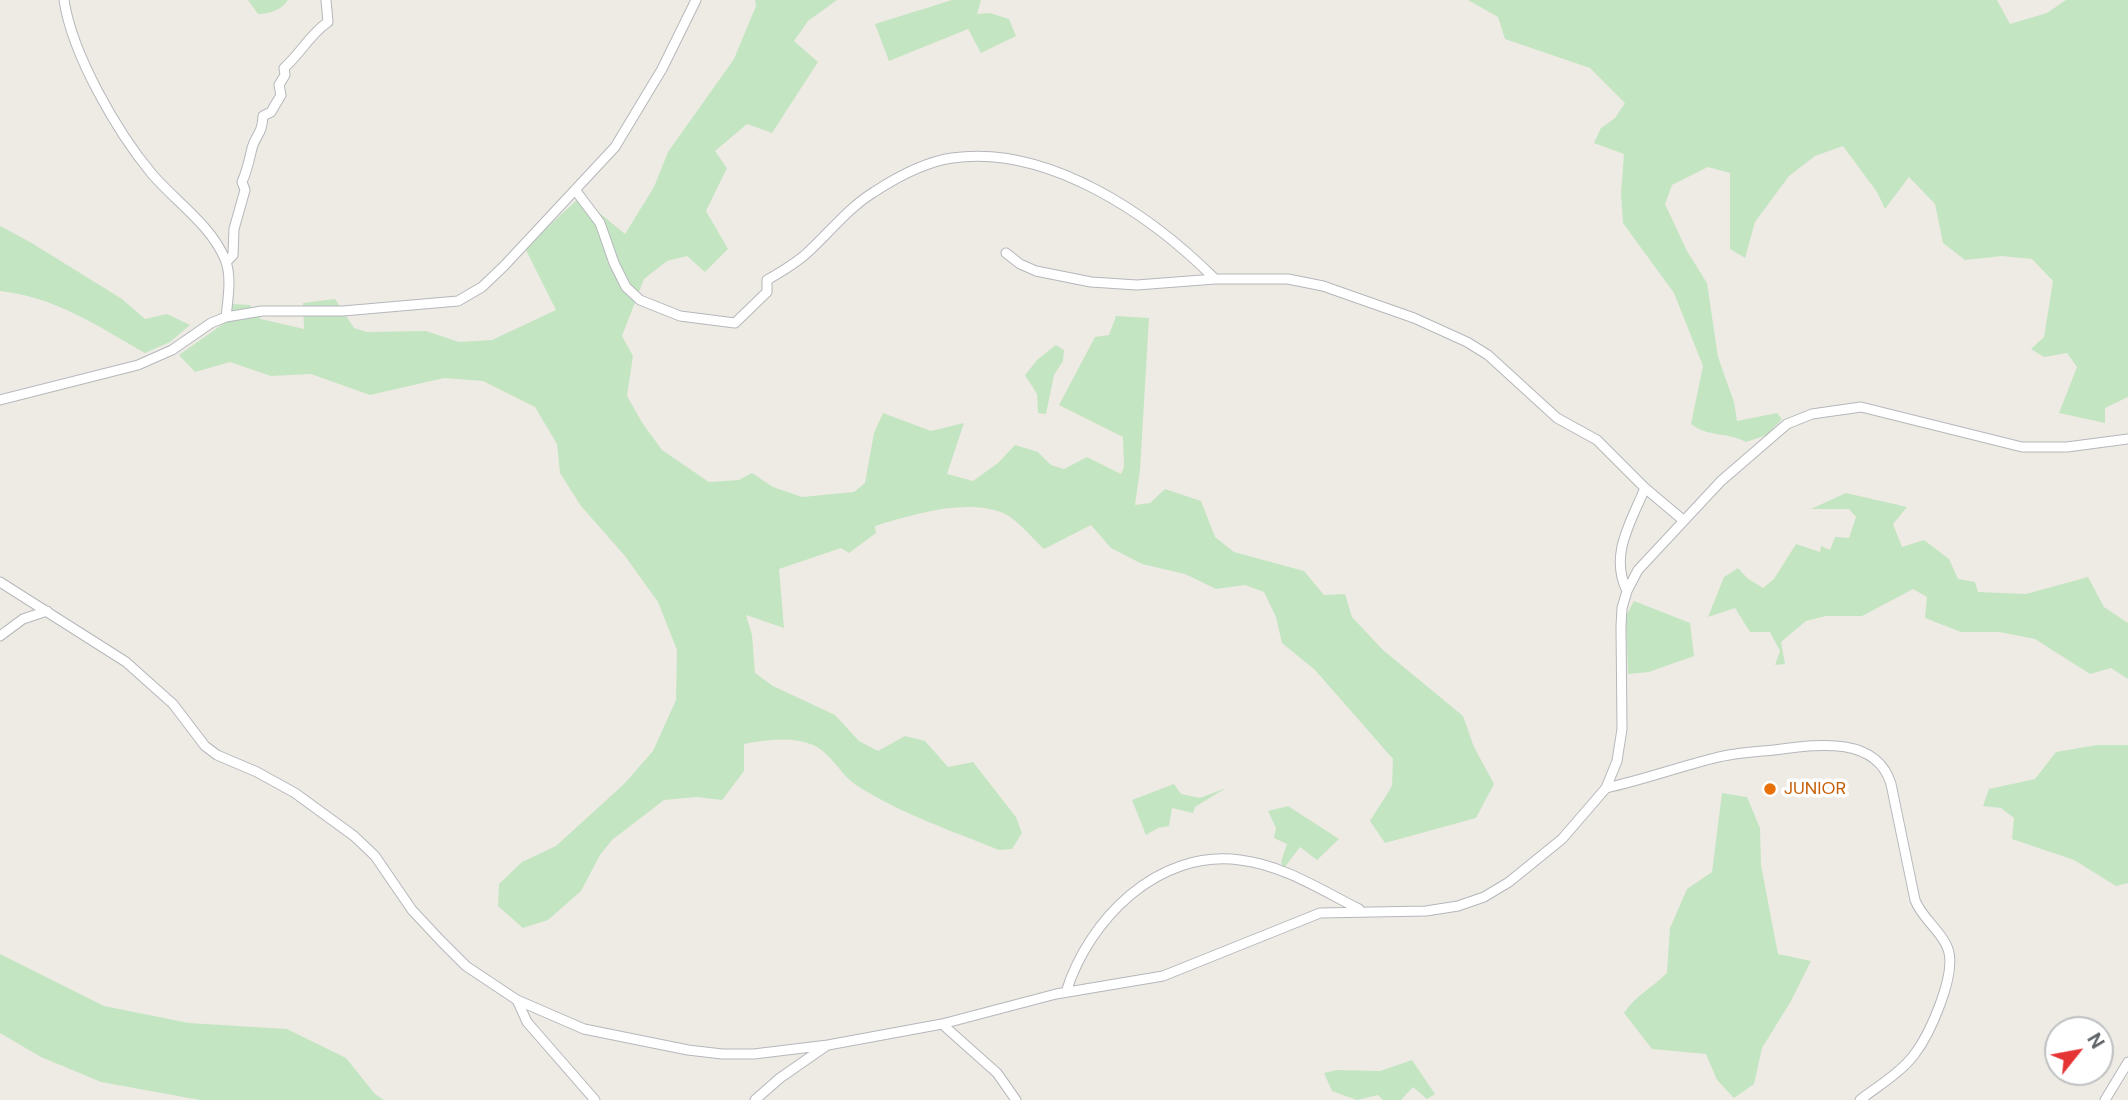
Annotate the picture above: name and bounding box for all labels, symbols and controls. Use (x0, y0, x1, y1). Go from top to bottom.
place label: JUNIOR (1784, 778, 1846, 800)
marker: JUNIOR (1762, 781, 1778, 797)
north arrow (2044, 1016, 2114, 1086)
text: N (2081, 1029, 2110, 1053)

